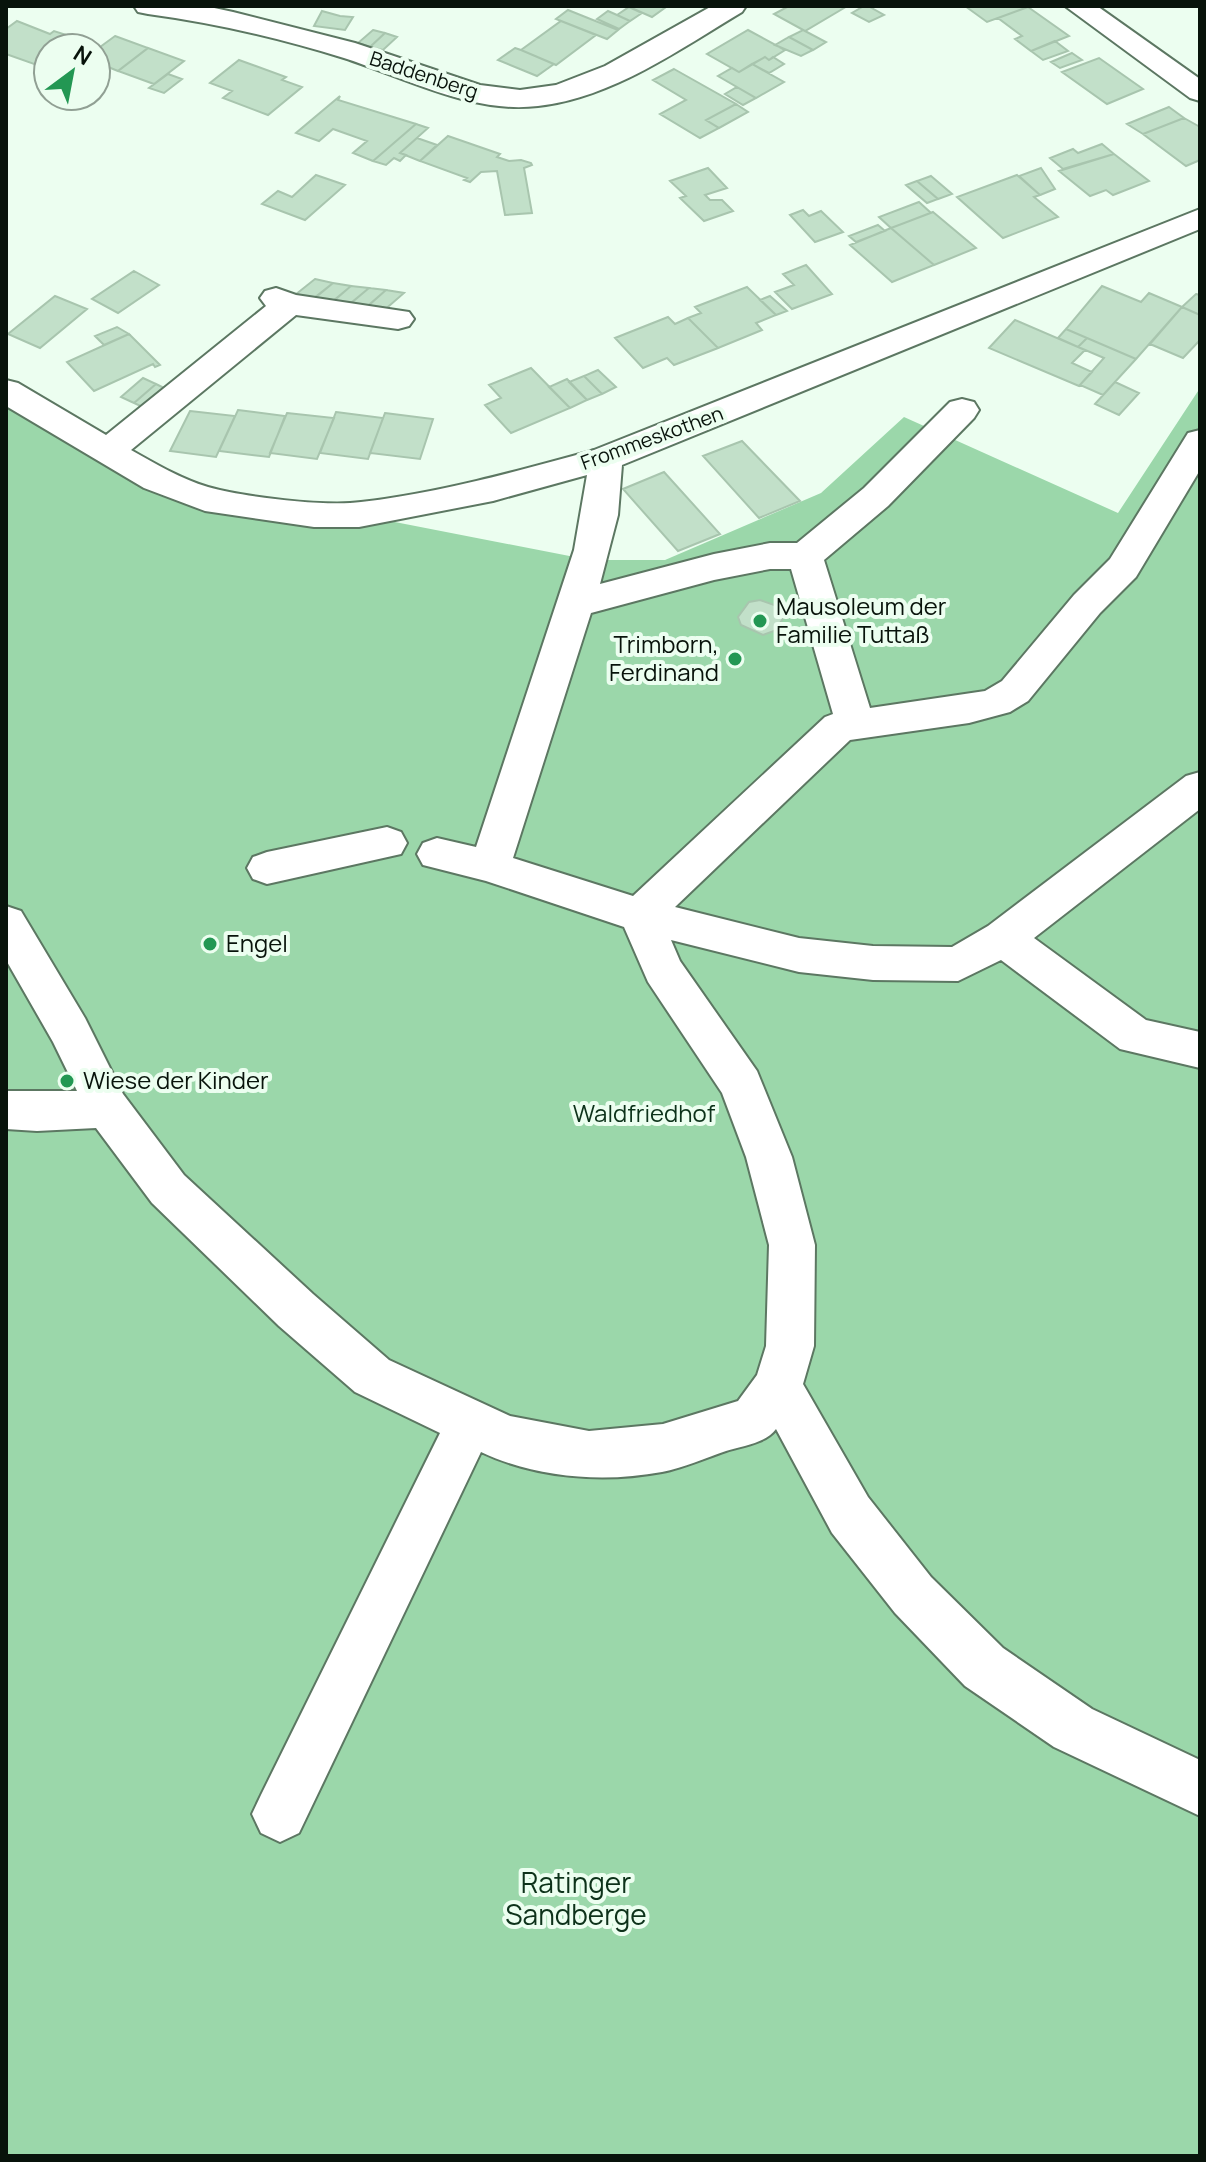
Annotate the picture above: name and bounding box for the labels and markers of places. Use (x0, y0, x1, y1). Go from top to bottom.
place label: Mausoleum der Familie Tuttaß (776, 589, 947, 650)
marker: Mausoleum der Familie Tuttaß (751, 612, 769, 630)
place label: Trimborn, Ferdinand (609, 627, 719, 688)
marker: Trimborn, Ferdinand (726, 650, 744, 668)
place label: Engel (226, 926, 288, 959)
marker: Engel (201, 935, 219, 953)
place label: Wiese der Kinder (83, 1063, 269, 1096)
marker: Wiese der Kinder (58, 1072, 76, 1090)

